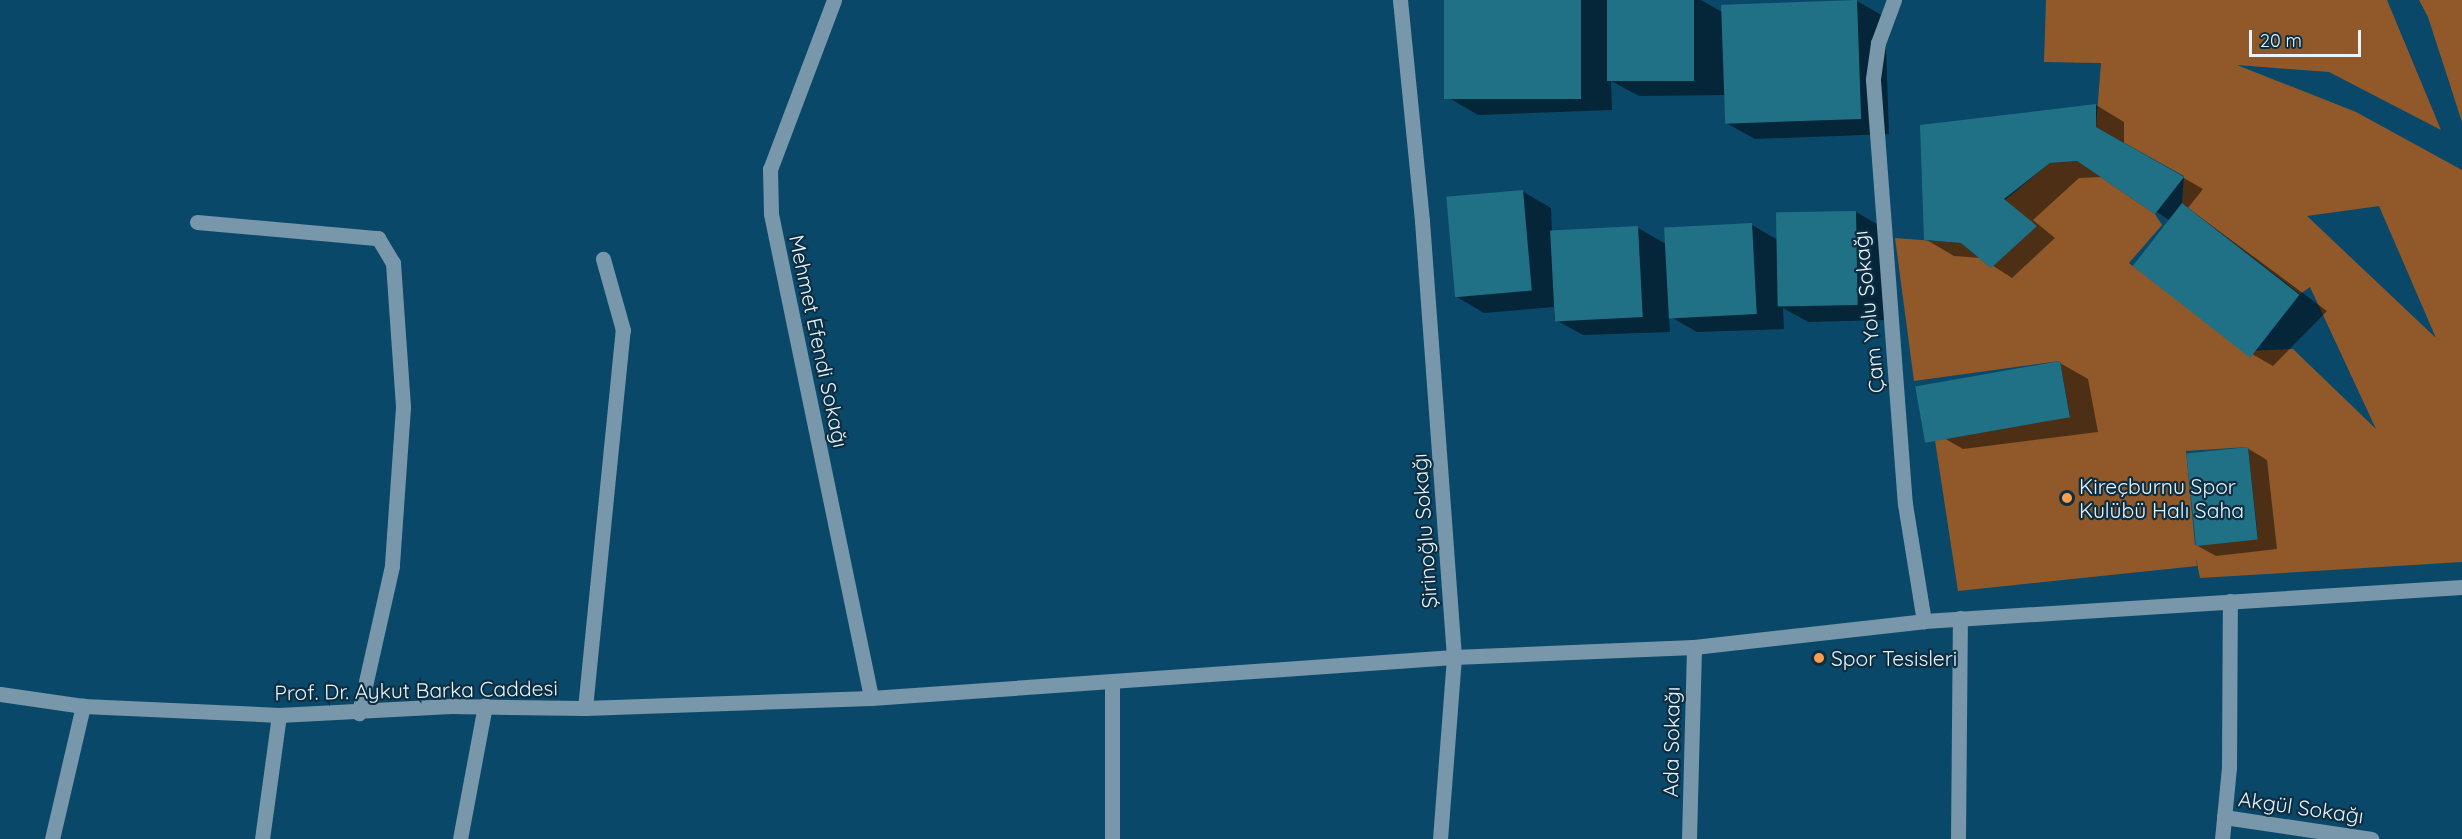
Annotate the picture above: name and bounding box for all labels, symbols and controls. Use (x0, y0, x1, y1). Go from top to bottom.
scale bar (2252, 18, 2364, 56)
text: 20 m (2260, 29, 2302, 52)
street label: Çam Yolu Sokağı (1847, 230, 1889, 394)
street label: Mehmet Efendi Sokağı (784, 232, 854, 450)
street label: Şirinoğlu Sokağı (1406, 453, 1442, 609)
place label: Kireçburnu Spor Kulübü Halı Saha (2079, 473, 2244, 523)
marker: Kireçburnu Spor Kulübü Halı Saha (2060, 491, 2074, 505)
place label: Spor Tesisleri (1831, 645, 1957, 671)
marker: Spor Tesisleri (1812, 651, 1826, 665)
street label: Prof. Dr. Aykut Barka Caddesi (274, 675, 558, 705)
street label: Ada Sokağı (1657, 686, 1685, 798)
street label: Akgül Sokağı (2237, 786, 2365, 828)

